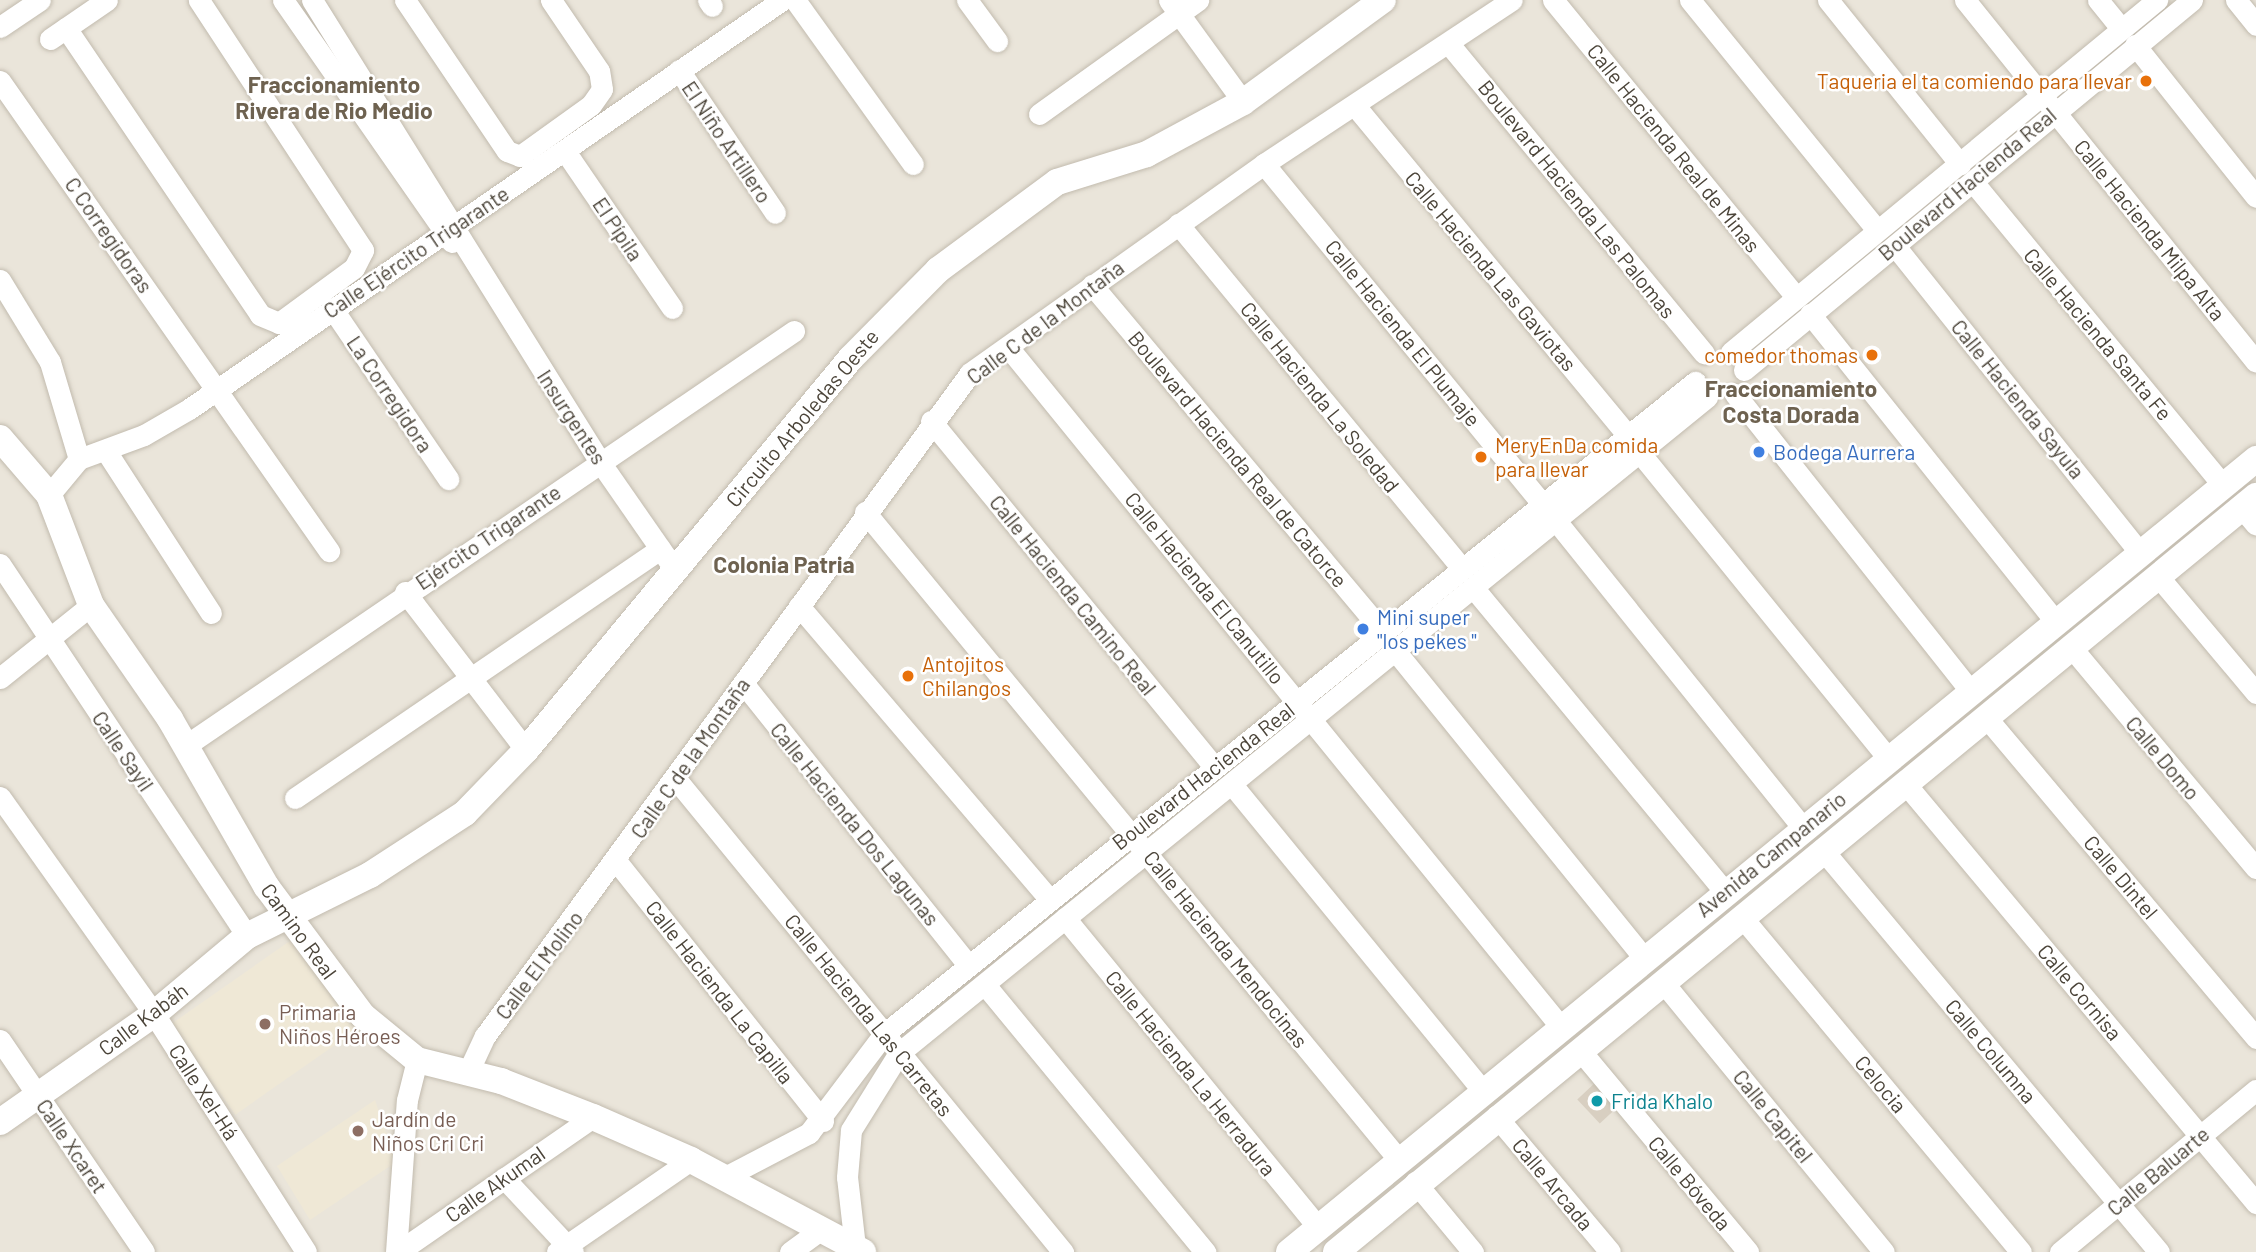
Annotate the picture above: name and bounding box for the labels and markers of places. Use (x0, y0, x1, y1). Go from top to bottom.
place label: Taqueria el ta comiendo para llevar (1817, 68, 2132, 94)
marker: Taqueria el ta comiendo para llevar (2138, 73, 2154, 89)
place label: comedor thomas (1704, 342, 1858, 368)
marker: comedor thomas (1864, 347, 1880, 363)
place label: MeryEnDa comida para llevar (1495, 432, 1658, 482)
place label: Bodega Aurrera (1773, 439, 1915, 465)
marker: Bodega Aurrera (1751, 444, 1767, 460)
marker: MeryEnDa comida para llevar (1473, 449, 1489, 465)
place label: Mini super "los pekes " (1377, 604, 1477, 654)
marker: Mini super "los pekes " (1355, 621, 1371, 637)
place label: Antojitos Chilangos (922, 651, 1011, 701)
marker: Antojitos Chilangos (900, 668, 916, 684)
place label: Primaria Niños Héroes (279, 999, 401, 1049)
marker: Primaria Niños Héroes (257, 1016, 273, 1032)
place label: Frida Khalo (1611, 1088, 1713, 1114)
marker: Frida Khalo (1589, 1093, 1605, 1109)
place label: Jardín de Niños Cri Cri (372, 1106, 484, 1156)
marker: Jardín de Niños Cri Cri (350, 1123, 366, 1139)

